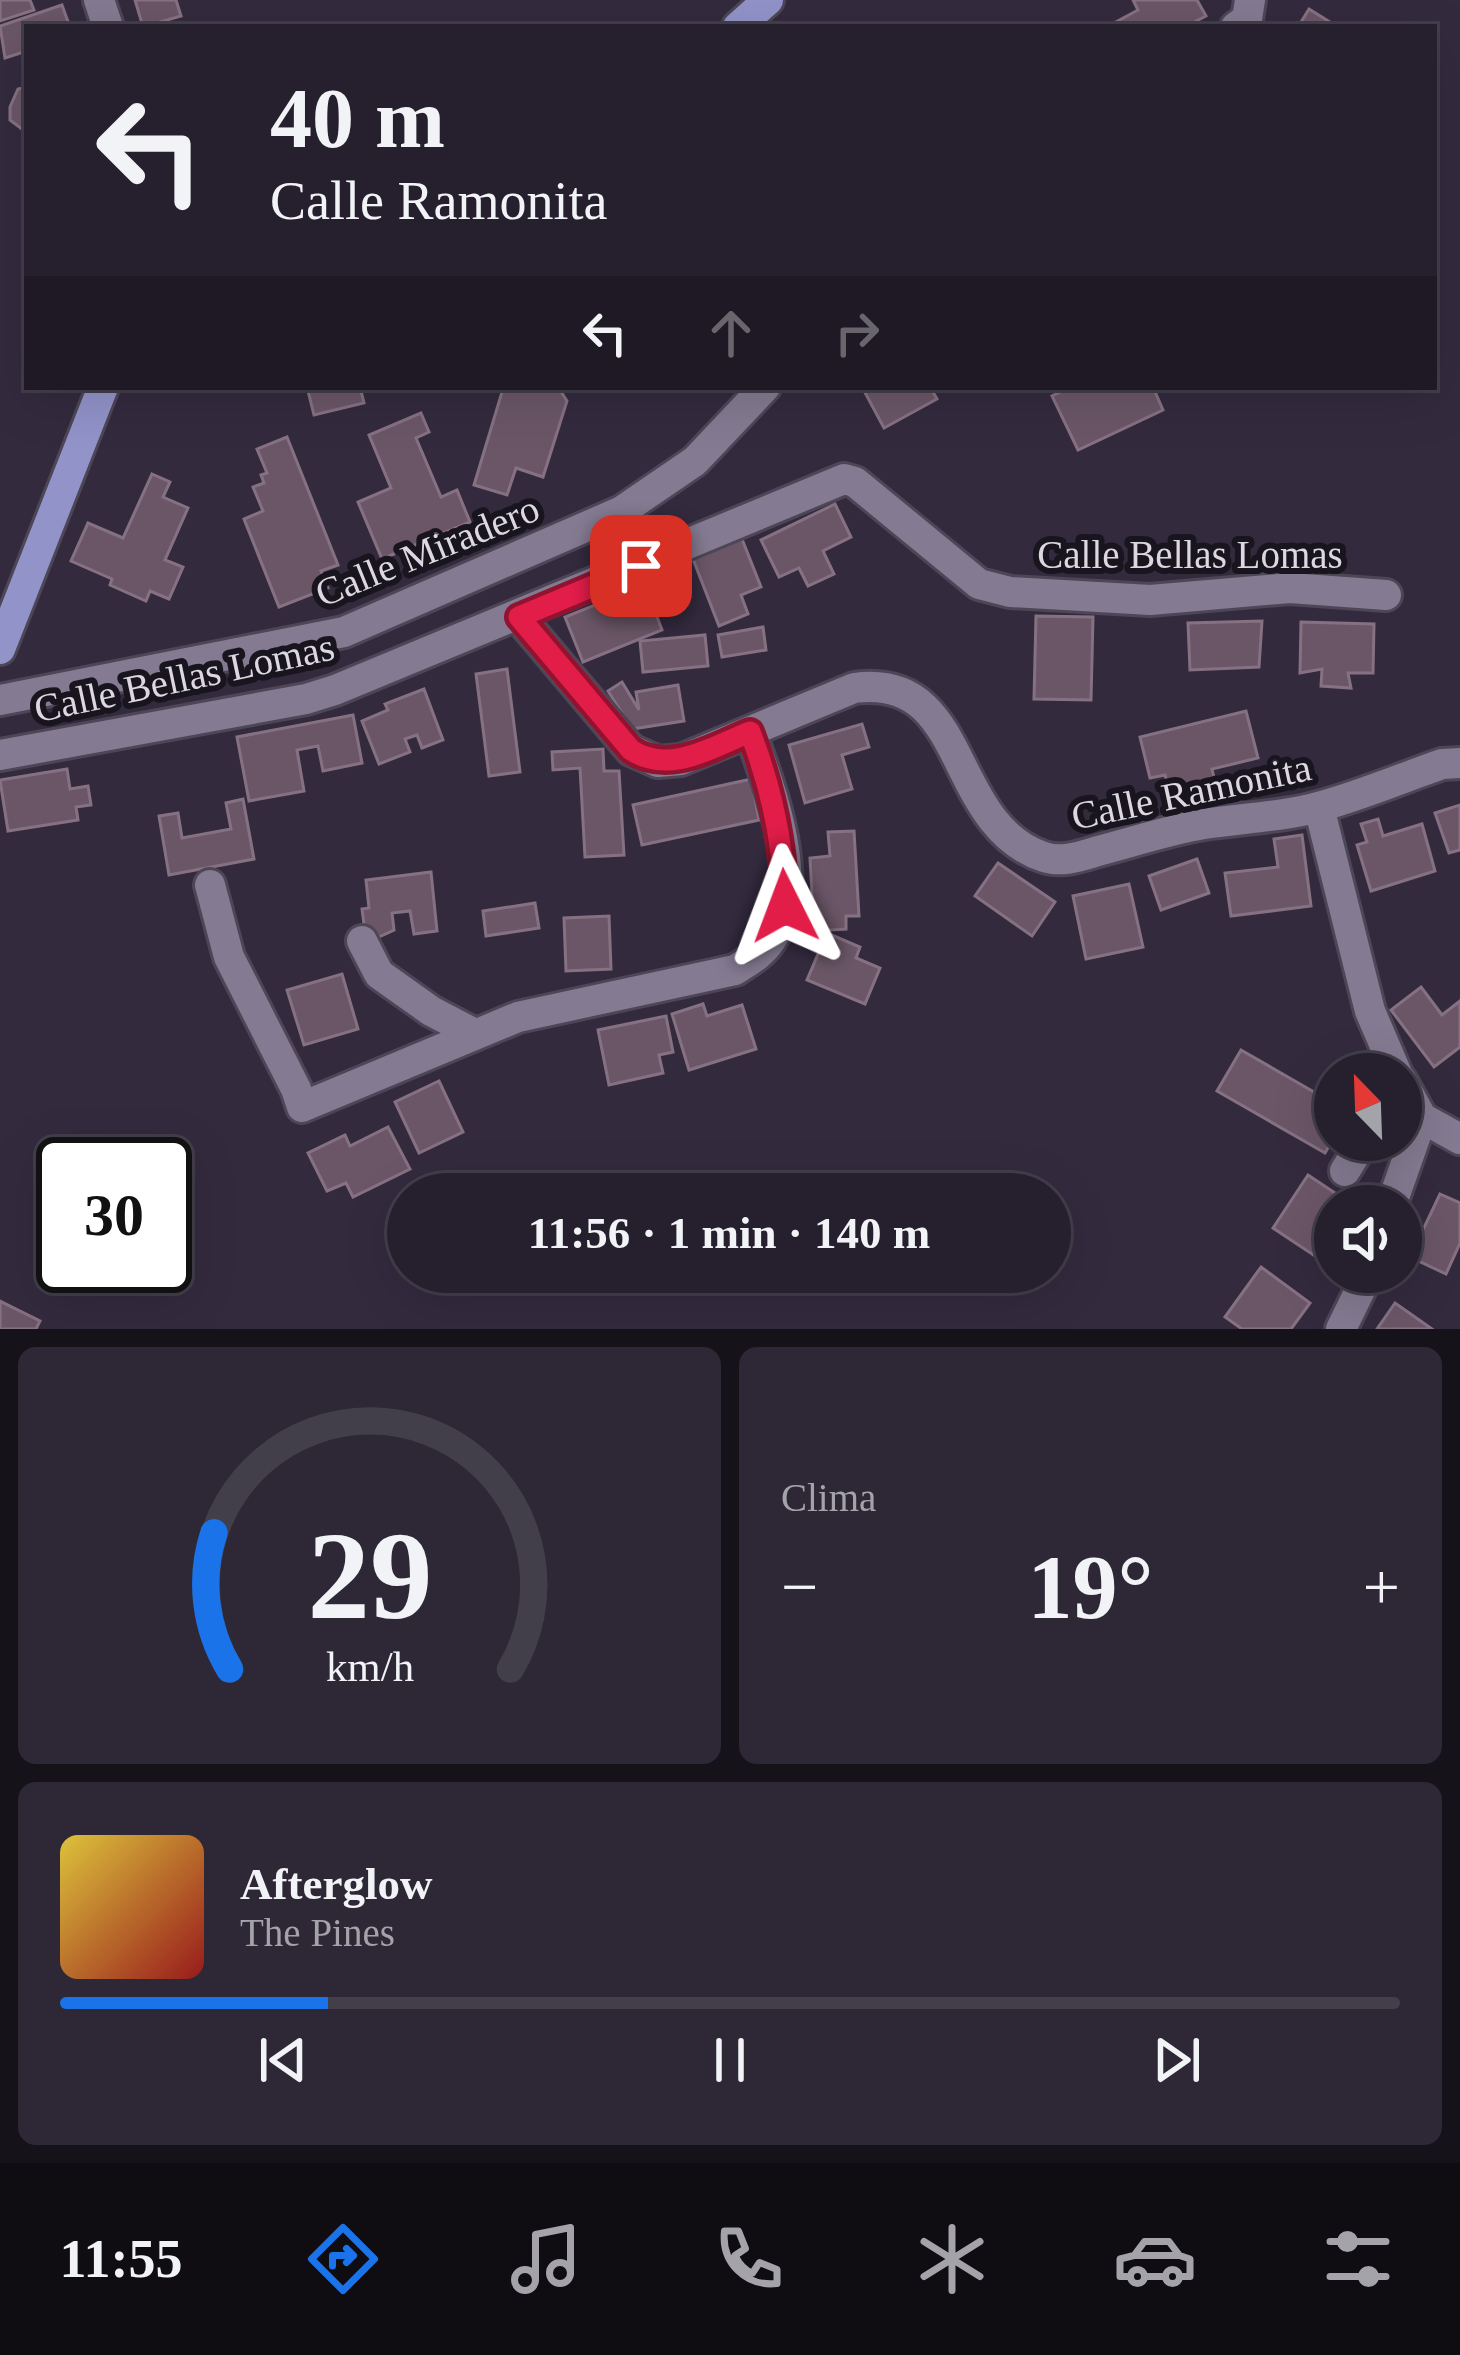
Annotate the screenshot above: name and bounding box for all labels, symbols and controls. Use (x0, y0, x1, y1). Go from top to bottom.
icon: left (72, 72, 228, 228)
text: 40 m (270, 72, 445, 165)
text: Calle Ramonita (270, 171, 607, 231)
icon: left (572, 300, 638, 366)
icon: ahead (698, 300, 764, 366)
icon: right (824, 300, 890, 366)
street label: Calle Miradero (309, 486, 545, 615)
pin (590, 515, 692, 617)
icon: arrive (608, 533, 674, 599)
street label: Calle Bellas Lomas (1037, 533, 1343, 576)
street label: Calle Bellas Lomas (30, 625, 338, 730)
street label: Calle Ramonita (1067, 745, 1315, 838)
position arrow (722, 843, 848, 969)
north arrow (1314, 1053, 1422, 1161)
map controls (1314, 1053, 1422, 1293)
speed limit sign: 30 (36, 1137, 192, 1293)
button: sound (1314, 1185, 1422, 1293)
text: 11:56 · 1 min · 140 m (528, 1208, 930, 1258)
text: Clima (781, 1476, 876, 1519)
text: 29 (307, 1507, 432, 1645)
text: 19° (1028, 1538, 1154, 1637)
text: − (781, 1550, 818, 1623)
text: + (1363, 1550, 1400, 1623)
text: km/h (325, 1642, 414, 1689)
text: Afterglow (240, 1859, 432, 1909)
text: The Pines (240, 1911, 395, 1954)
icon: previous (250, 2027, 316, 2093)
icon: pause (697, 2027, 763, 2093)
icon: next (1144, 2027, 1210, 2093)
icon: directions (301, 2217, 385, 2301)
icon: music (504, 2217, 588, 2301)
icon: phone (707, 2217, 791, 2301)
icon: climate (910, 2217, 994, 2301)
icon: car (1113, 2217, 1197, 2301)
icon: filters (1316, 2217, 1400, 2301)
text: 11:55 (59, 2229, 183, 2289)

